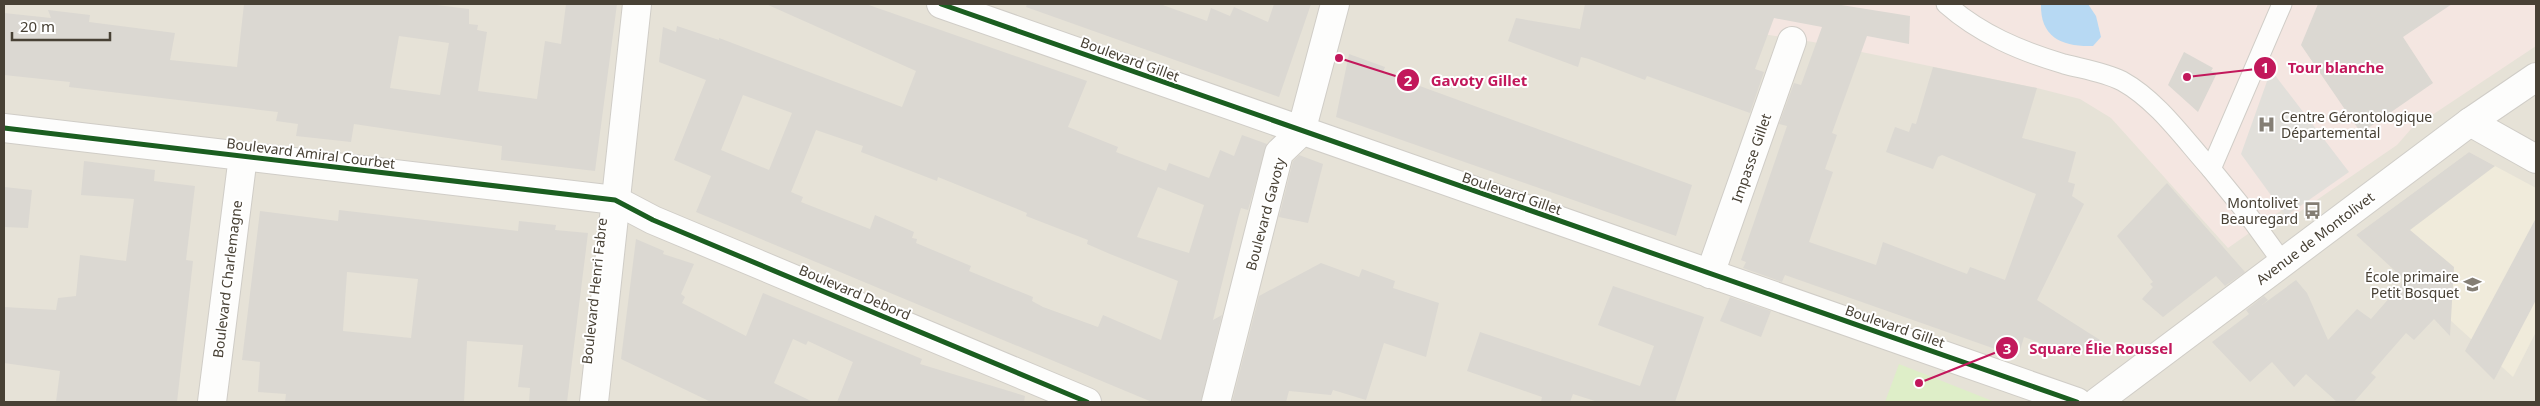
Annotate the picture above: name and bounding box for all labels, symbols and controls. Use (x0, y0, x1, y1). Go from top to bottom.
scale bar (12, 10, 110, 42)
text: 20 m (20, 16, 55, 36)
street label: Boulevard Gillet (1078, 32, 1182, 86)
callout: Tour blanche (2252, 53, 2394, 83)
text: 1 (2261, 57, 2269, 77)
text: Tour blanche (2288, 57, 2384, 77)
callout: Gavoty Gillet (1396, 65, 1537, 95)
text: 2 (1404, 70, 1413, 90)
text: Gavoty Gillet (1431, 70, 1528, 90)
place label: Centre Gérontologique Départemental (2281, 107, 2432, 142)
street label: Impasse Gillet (1727, 111, 1775, 205)
hospital icon: Centre Gérontologique Départemental (2257, 114, 2277, 134)
street label: Boulevard Amiral Courbet (226, 133, 396, 173)
street label: Boulevard Gavoty (1241, 155, 1289, 272)
street label: Boulevard Gillet (1460, 167, 1564, 219)
street label: Avenue de Montolivet (2252, 187, 2378, 289)
place label: Montolivet Beauregard (2221, 193, 2298, 228)
street label: Boulevard Charlemagne (208, 199, 246, 359)
bus stop icon: Montolivet Beauregard (2302, 200, 2322, 220)
street label: Boulevard Henri Fabre (577, 217, 611, 365)
street label: Boulevard Debord (796, 260, 914, 324)
place label: École primaire Petit Bosquet (2365, 267, 2459, 302)
school or university icon: École primaire Petit Bosquet (2463, 274, 2483, 294)
street label: Boulevard Gillet (1843, 300, 1947, 352)
callout: Square Élie Roussel (1995, 333, 2183, 363)
text: 3 (2003, 338, 2011, 358)
text: Square Élie Roussel (2029, 338, 2173, 358)

